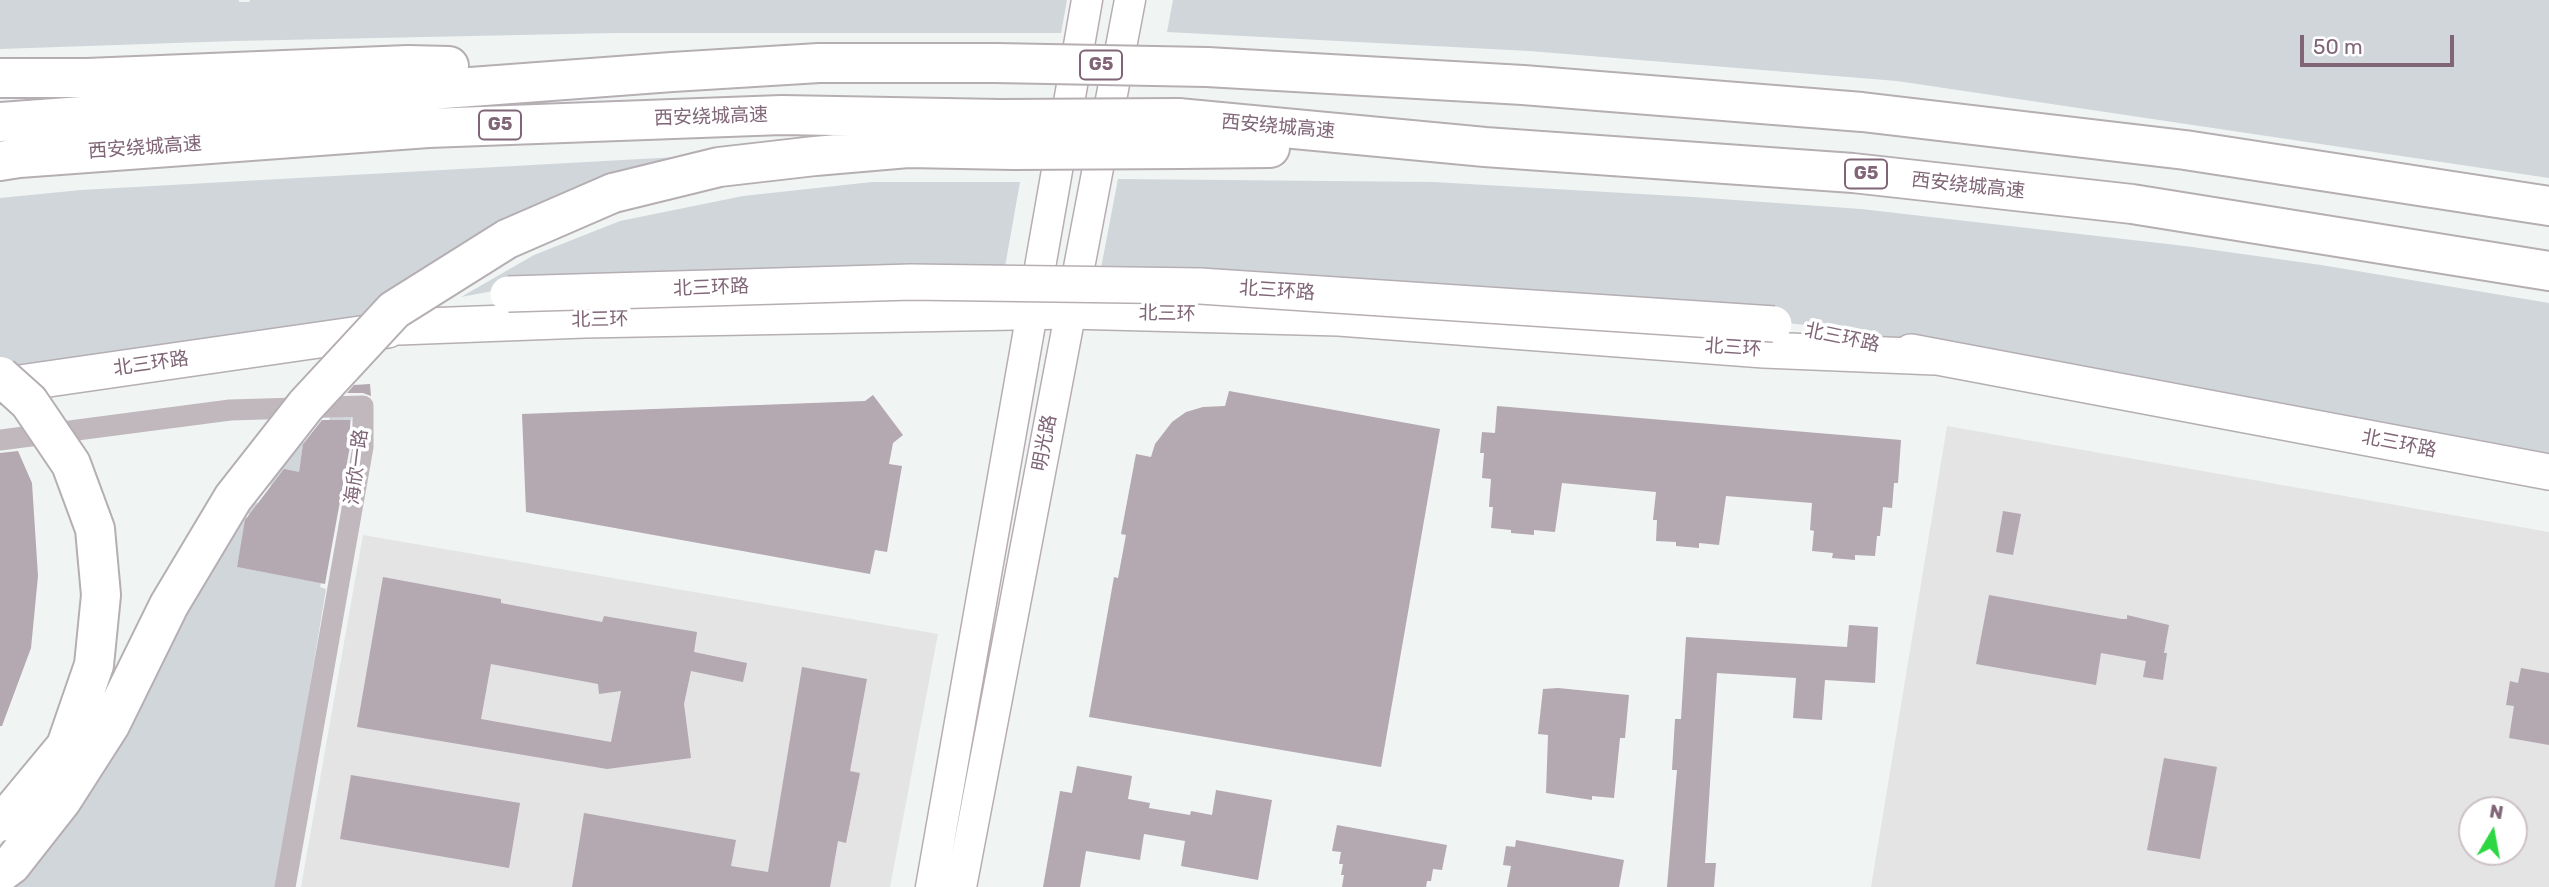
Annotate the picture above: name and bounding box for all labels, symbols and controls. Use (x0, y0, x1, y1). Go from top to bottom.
scale bar (2304, 21, 2458, 65)
text: 50 m (2313, 34, 2363, 59)
road number: G5 (1080, 51, 1122, 80)
street label: 西安绕城高速 (654, 104, 768, 130)
road number: G5 (479, 110, 521, 140)
street label: 西安绕城高速 (1220, 111, 1336, 143)
street label: 西安绕城高速 (87, 133, 203, 163)
road number: G5 (1845, 160, 1887, 188)
street label: 西安绕城高速 (1910, 169, 2026, 203)
street label: 北三环路 (673, 275, 749, 301)
street label: 北三环路 (1238, 277, 1316, 305)
street label: 北三环 (1138, 302, 1196, 326)
street label: 北三环 (571, 308, 629, 332)
street label: 北三环路 (1802, 319, 1882, 357)
street label: 北三环 (1704, 335, 1762, 361)
street label: 北三环路 (112, 347, 190, 381)
street label: 明光路 (1028, 413, 1062, 473)
street label: 北三环路 (2360, 426, 2438, 462)
street label: 海欣一路 (341, 428, 373, 506)
north arrow (2458, 796, 2528, 866)
text: N (2488, 799, 2505, 824)

